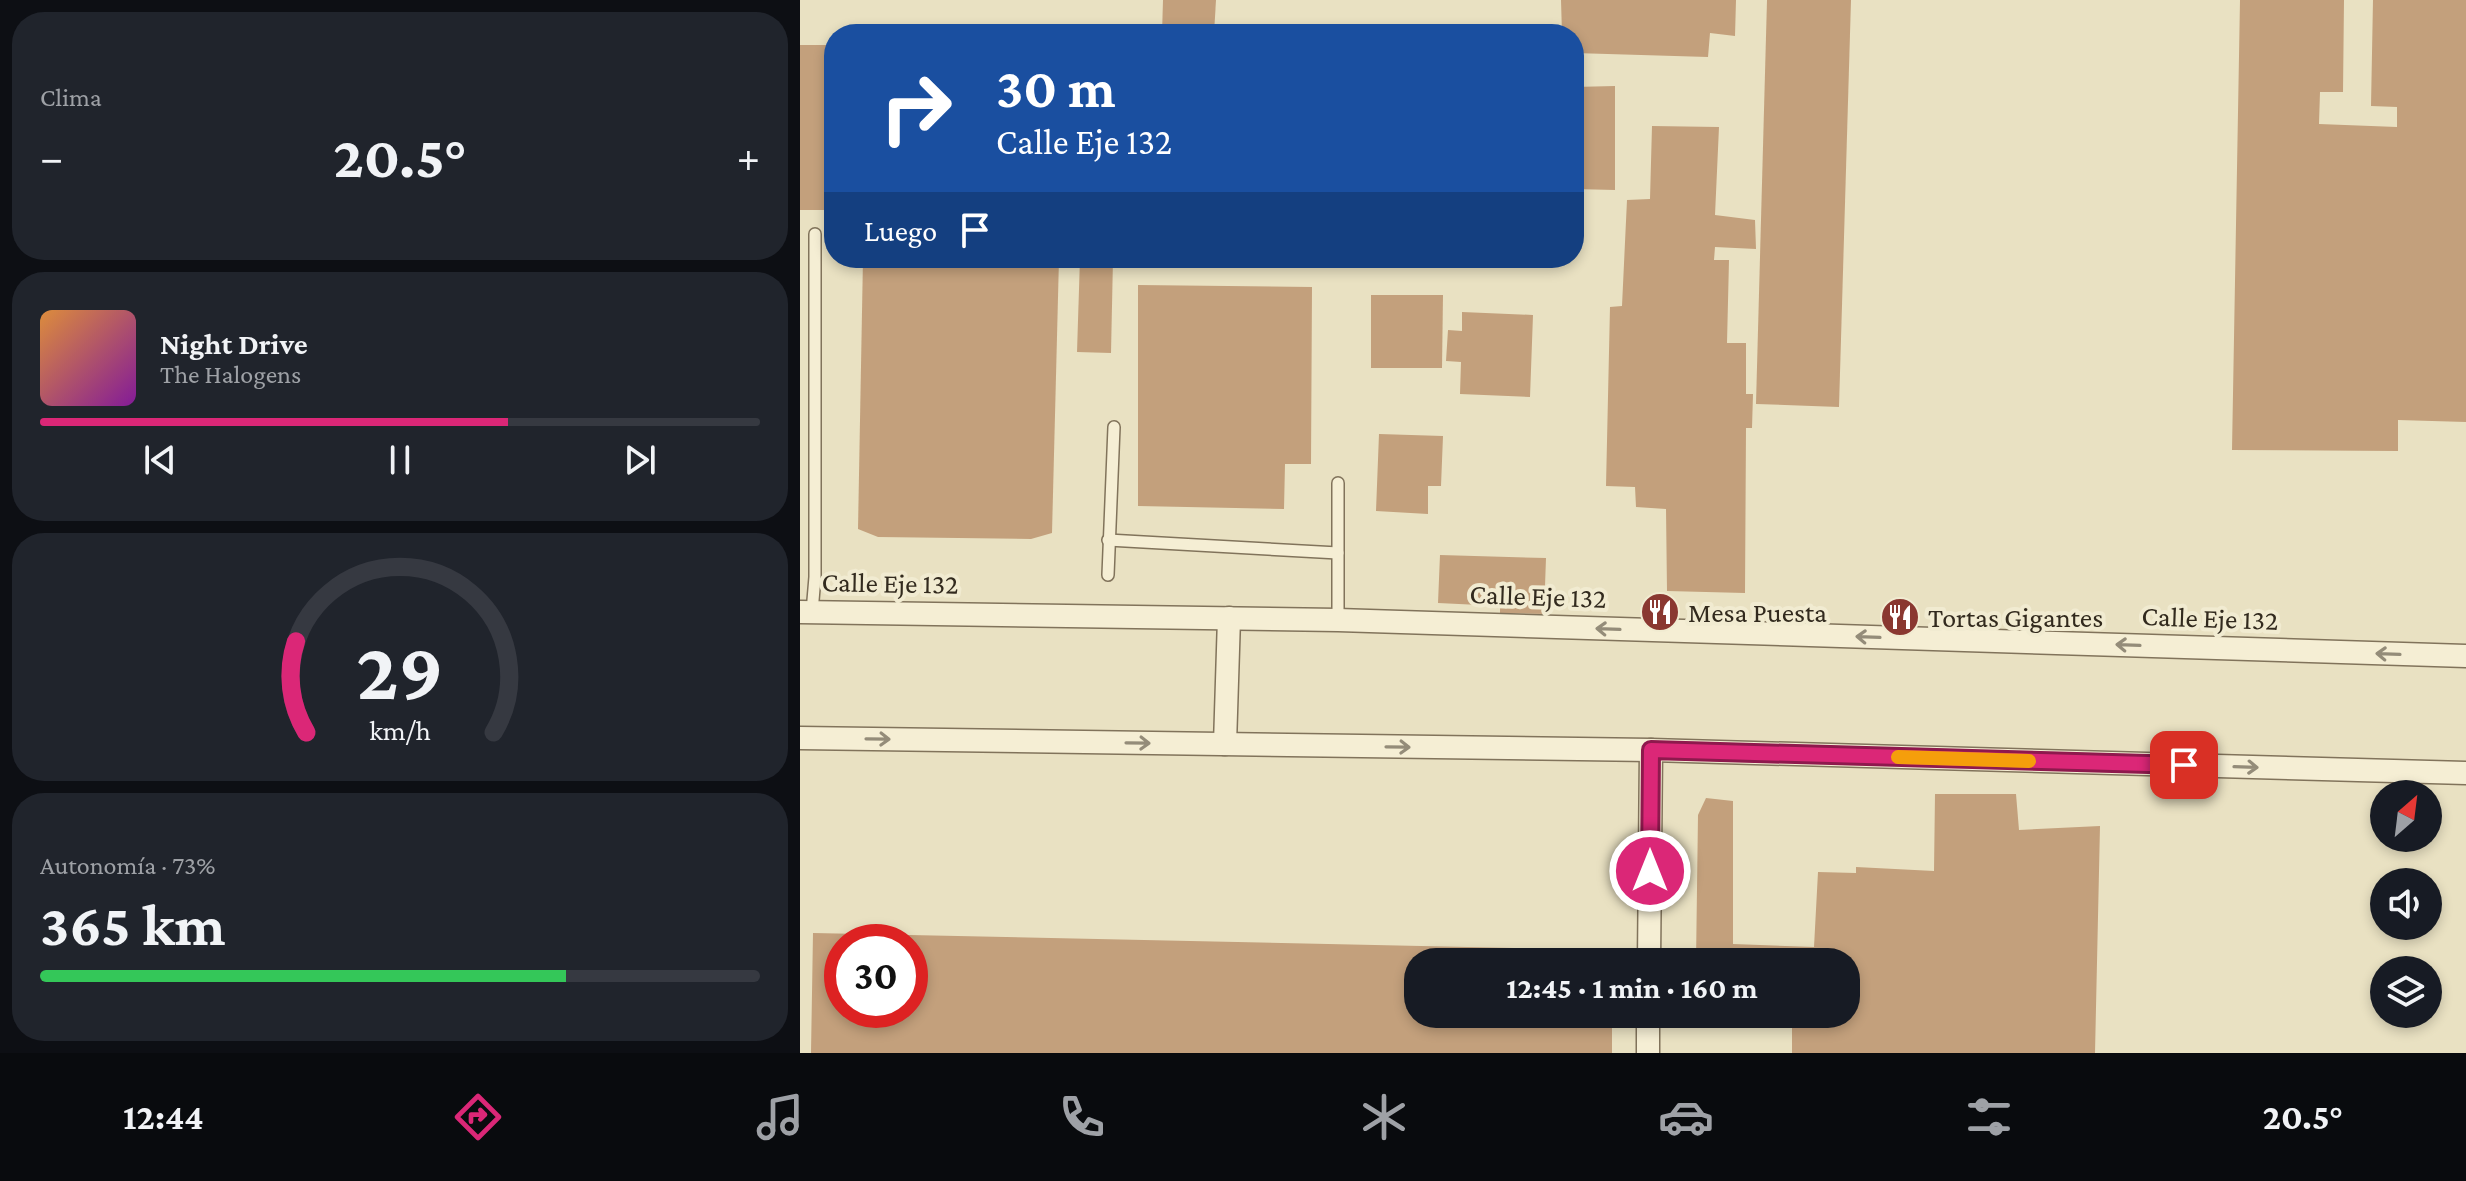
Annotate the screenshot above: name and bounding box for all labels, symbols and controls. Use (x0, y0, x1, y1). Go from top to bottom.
icon: right (864, 56, 968, 160)
text: 30 m (996, 57, 1116, 119)
text: Clima (40, 83, 102, 112)
text: Calle Eje 132 (996, 122, 1172, 162)
text: 20.5° (333, 123, 467, 190)
text: − (40, 133, 63, 181)
text: + (737, 133, 760, 181)
icon: arrive (953, 208, 997, 252)
text: Luego (864, 214, 937, 247)
text: Night Drive (160, 327, 308, 360)
text: The Halogens (160, 360, 301, 389)
icon: previous (138, 438, 182, 482)
icon: pause (378, 438, 422, 482)
icon: next (618, 438, 662, 482)
street label: Calle Eje 132 (821, 566, 959, 600)
street label: Calle Eje 132 (1469, 578, 1607, 614)
restaurant icon: Mesa Puesta (1639, 591, 1681, 633)
restaurant icon: Tortas Gigantes (1879, 596, 1921, 638)
place label: Mesa Puesta (1688, 597, 1827, 628)
street label: Calle Eje 132 (2141, 600, 2279, 636)
place label: Tortas Gigantes (1928, 602, 2103, 633)
one-way arrow (1595, 621, 1622, 636)
text: 29 (356, 623, 444, 716)
one-way arrow (1855, 629, 1882, 645)
one-way arrow (2115, 638, 2142, 653)
one-way arrow (2375, 646, 2402, 661)
text: km/h (369, 714, 431, 746)
one-way arrow (864, 731, 891, 747)
pin (2150, 731, 2218, 799)
one-way arrow (1124, 735, 1151, 751)
one-way arrow (1384, 739, 1411, 755)
icon: arrive (2162, 743, 2206, 787)
one-way arrow (2232, 759, 2259, 775)
north arrow (2370, 780, 2442, 852)
map controls (2370, 780, 2442, 1028)
position arrow (1608, 829, 1692, 913)
text: Autonomía · 73% (40, 851, 216, 880)
button: sound (2370, 868, 2442, 940)
text: 365 km (40, 891, 226, 958)
speed limit sign: 30 (824, 924, 928, 1028)
button: layers (2370, 956, 2442, 1028)
text: 12:45 · 1 min · 160 m (1506, 971, 1758, 1004)
icon: directions (450, 1089, 506, 1145)
icon: music (752, 1089, 808, 1145)
icon: phone (1054, 1089, 1110, 1145)
icon: climate (1356, 1089, 1412, 1145)
icon: car (1658, 1089, 1714, 1145)
icon: filters (1961, 1089, 2017, 1145)
text: 12:44 (123, 1097, 204, 1137)
text: 20.5° (2263, 1097, 2343, 1137)

